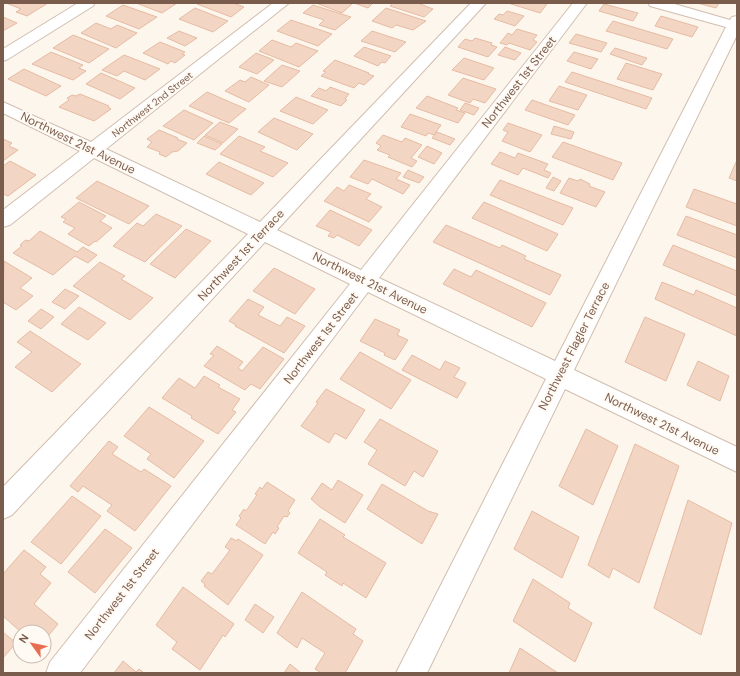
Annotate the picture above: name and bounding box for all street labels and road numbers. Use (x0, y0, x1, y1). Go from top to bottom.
street label: Northwest 1st Street (478, 33, 560, 131)
street label: Northwest 2nd Street (109, 69, 196, 140)
street label: Northwest 21st Avenue (18, 108, 138, 178)
street label: Northwest 1st Terrace (194, 206, 288, 304)
street label: Northwest 21st Avenue (310, 248, 430, 318)
street label: Northwest Flagler Terrace (535, 279, 613, 413)
street label: Northwest 1st Street (280, 289, 362, 387)
street label: Northwest 21st Avenue (602, 389, 722, 459)
street label: Northwest 1st Street (81, 545, 163, 643)

